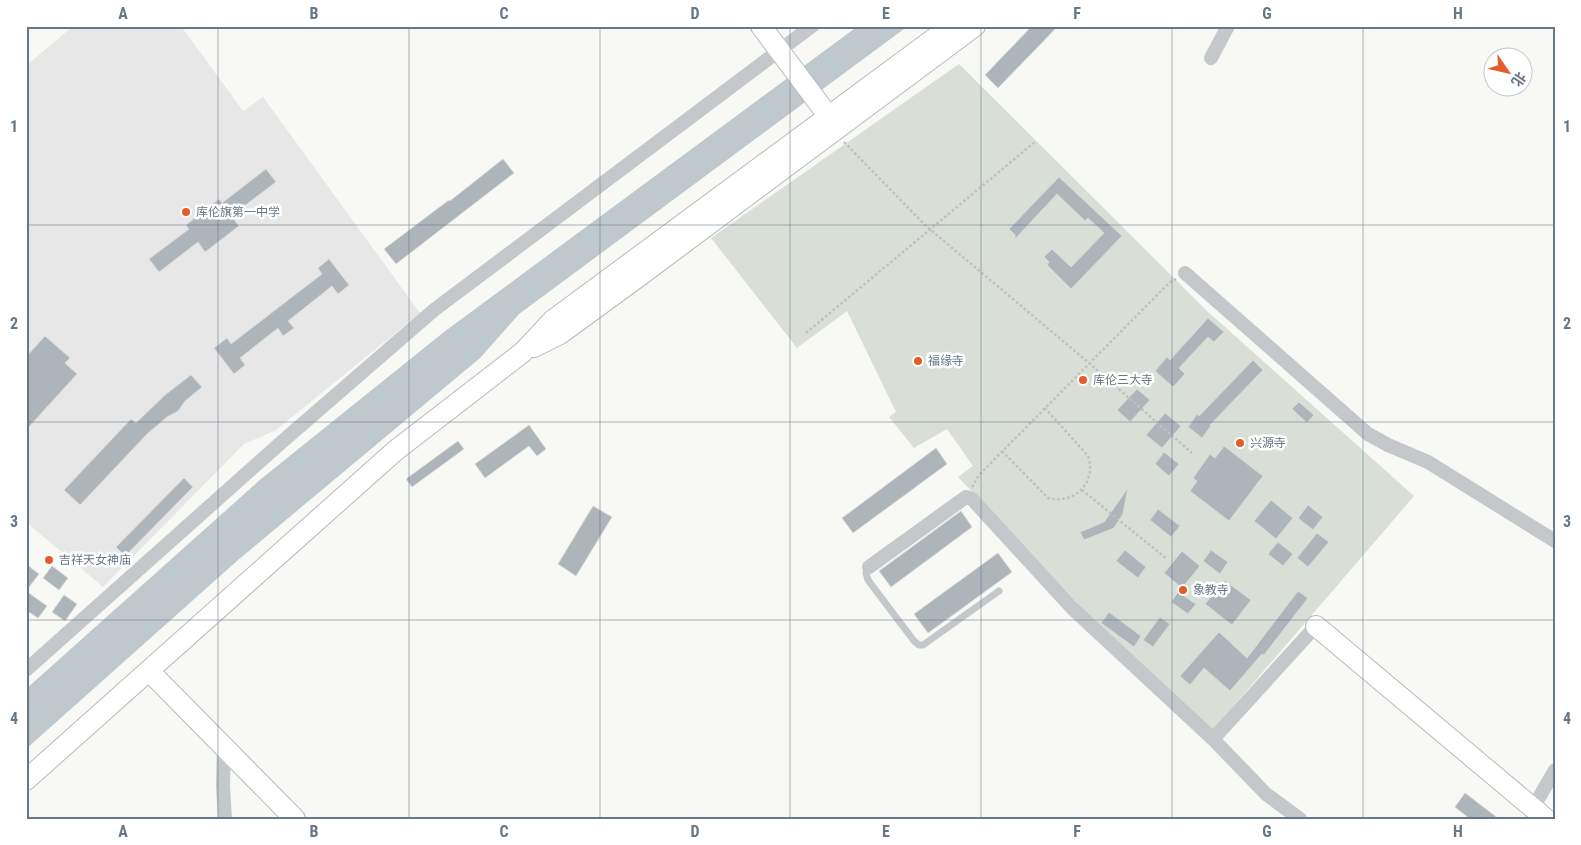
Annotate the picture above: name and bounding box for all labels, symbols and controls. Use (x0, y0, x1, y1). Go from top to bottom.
text: A (118, 4, 128, 23)
text: B (310, 4, 319, 23)
text: C (499, 4, 509, 23)
text: D (690, 4, 700, 23)
text: E (882, 4, 890, 23)
text: F (1073, 4, 1081, 23)
text: G (1262, 4, 1272, 23)
text: H (1453, 4, 1463, 23)
north arrow (1484, 48, 1534, 98)
text: 北 (1508, 69, 1529, 90)
text: 1 (10, 117, 18, 136)
text: 1 (1563, 117, 1571, 136)
place label: 库伦旗第一中学 (196, 205, 280, 219)
marker: 库伦旗第一中学 (180, 206, 192, 218)
text: 2 (10, 314, 18, 333)
text: 2 (1563, 314, 1571, 333)
place label: 福缘寺 (928, 354, 964, 368)
marker: 福缘寺 (912, 355, 924, 367)
place label: 库伦三大寺 (1093, 373, 1153, 387)
marker: 库伦三大寺 (1077, 374, 1089, 386)
place label: 兴源寺 (1250, 436, 1286, 450)
marker: 兴源寺 (1234, 437, 1246, 449)
text: 3 (10, 512, 18, 531)
text: 3 (1563, 512, 1571, 531)
place label: 吉祥天女神庙 (59, 553, 131, 567)
marker: 吉祥天女神庙 (43, 554, 55, 566)
place label: 象教寺 (1193, 583, 1229, 597)
marker: 象教寺 (1177, 584, 1189, 596)
text: 4 (10, 709, 18, 728)
text: 4 (1563, 709, 1571, 728)
text: A (118, 822, 128, 841)
text: B (310, 822, 319, 841)
text: C (499, 822, 509, 841)
text: D (690, 822, 700, 841)
text: E (882, 822, 890, 841)
text: F (1073, 822, 1081, 841)
text: G (1262, 822, 1272, 841)
text: H (1453, 822, 1463, 841)

